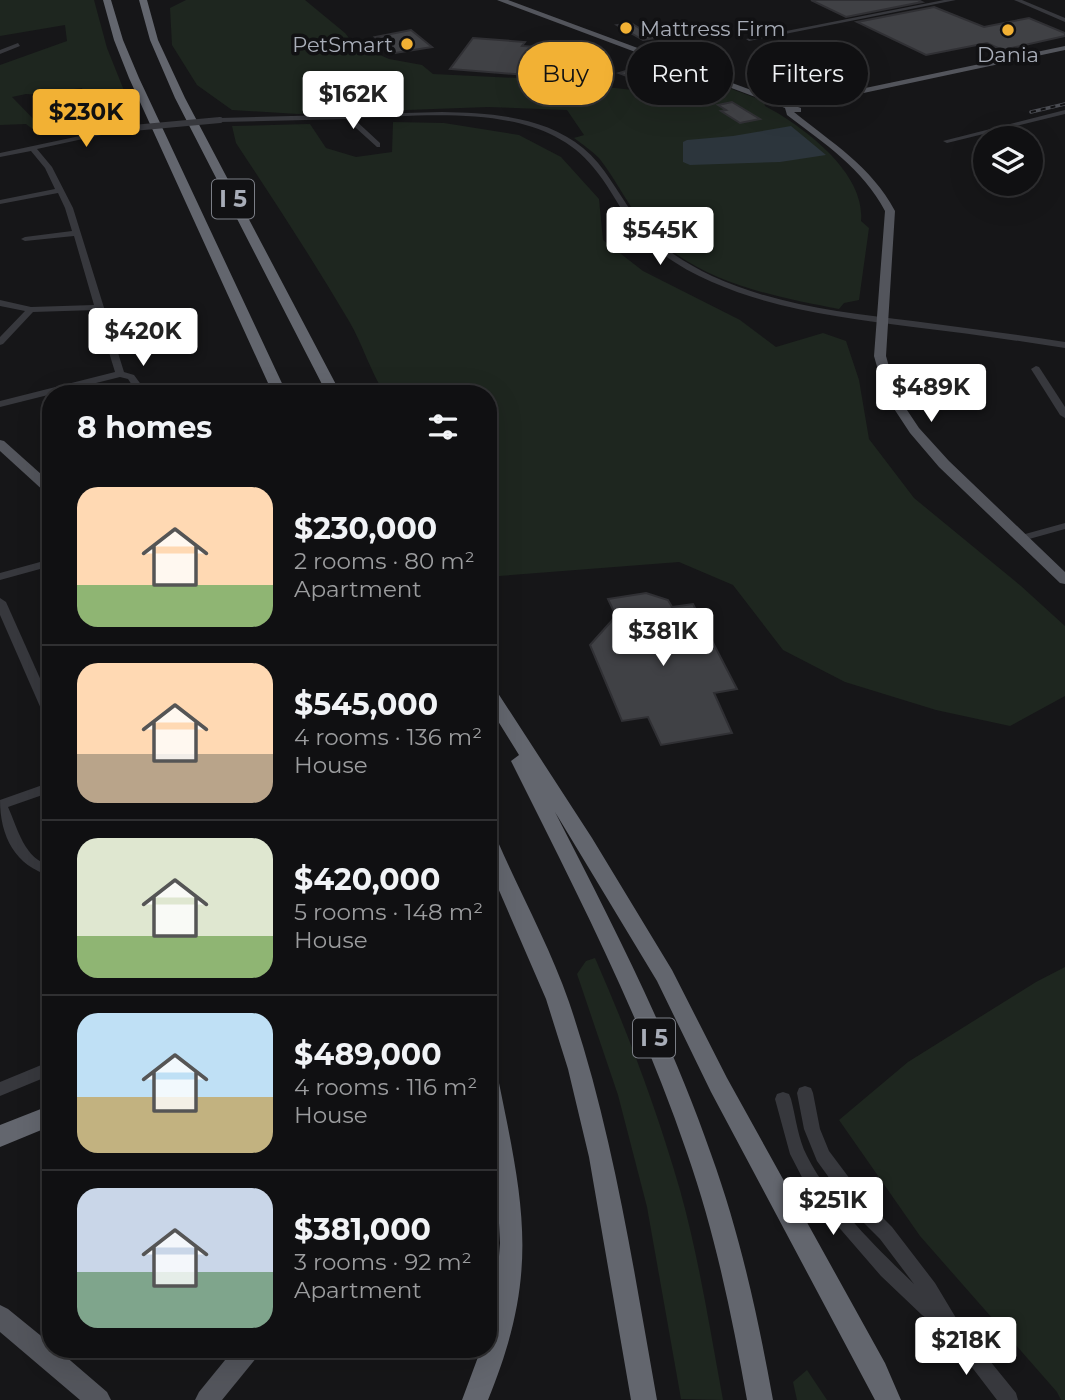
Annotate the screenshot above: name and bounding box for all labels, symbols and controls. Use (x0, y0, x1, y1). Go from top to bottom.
place label: Mattress Firm (640, 16, 786, 41)
marker: Mattress Firm (618, 20, 634, 36)
marker: Dania (1000, 22, 1016, 38)
place label: PetSmart (292, 32, 393, 57)
marker: PetSmart (399, 36, 415, 52)
chip: Buy (518, 42, 613, 105)
chip: Rent (627, 42, 733, 105)
chip: Filters (747, 42, 868, 105)
place label: Dania (977, 42, 1039, 67)
pin: $162K (304, 72, 402, 131)
text: $162K (319, 80, 387, 108)
pin: $230K (37, 90, 135, 149)
text: $230K (49, 98, 123, 126)
map controls (973, 126, 1043, 196)
button: layers (973, 126, 1043, 196)
road number: I 5 (212, 180, 254, 218)
pin: $545K (611, 208, 709, 267)
text: $545K (623, 216, 697, 244)
pin: $420K (94, 308, 192, 368)
text: $420K (105, 317, 181, 345)
pin: $489K (882, 364, 980, 424)
text: $489K (892, 373, 970, 401)
icon: filters (424, 408, 462, 446)
text: 8 homes (77, 409, 212, 446)
text: $230,000 (294, 510, 437, 547)
icon: home (133, 515, 217, 599)
text: 2 rooms · 80 m² (294, 547, 475, 575)
text: Apartment (294, 575, 422, 603)
pin: $381K (614, 608, 712, 668)
text: $381K (628, 617, 698, 645)
text: $545,000 (294, 686, 438, 723)
icon: home (133, 691, 217, 775)
text: 4 rooms · 136 m² (294, 723, 482, 751)
text: House (294, 751, 368, 779)
text: $420,000 (294, 861, 440, 898)
icon: home (133, 866, 217, 950)
text: 5 rooms · 148 m² (294, 898, 483, 926)
text: House (294, 926, 368, 954)
road number: I 5 (633, 1018, 675, 1058)
text: $489,000 (294, 1036, 442, 1073)
icon: home (133, 1041, 217, 1125)
text: 4 rooms · 116 m² (294, 1073, 477, 1101)
text: House (294, 1101, 368, 1129)
pin: $251K (784, 1178, 882, 1237)
text: $251K (799, 1186, 867, 1214)
text: $381,000 (294, 1211, 431, 1248)
icon: home (133, 1216, 217, 1300)
text: 3 rooms · 92 m² (294, 1248, 472, 1276)
text: Apartment (294, 1276, 422, 1304)
pin: $218K (917, 1318, 1015, 1377)
text: $218K (931, 1326, 1001, 1354)

